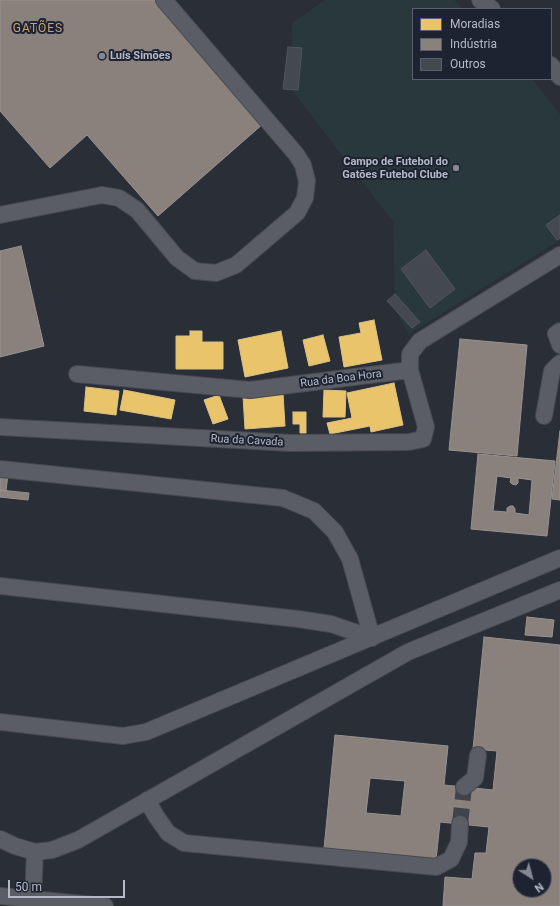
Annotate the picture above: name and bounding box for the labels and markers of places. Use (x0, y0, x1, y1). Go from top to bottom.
place label: Luís Simões (110, 49, 170, 63)
marker: Luís Simões (97, 51, 107, 61)
place label: Campo de Futebol do Gatões Futebol Clube (342, 155, 448, 181)
marker: Campo de Futebol do Gatões Futebol Clube (451, 163, 461, 173)

